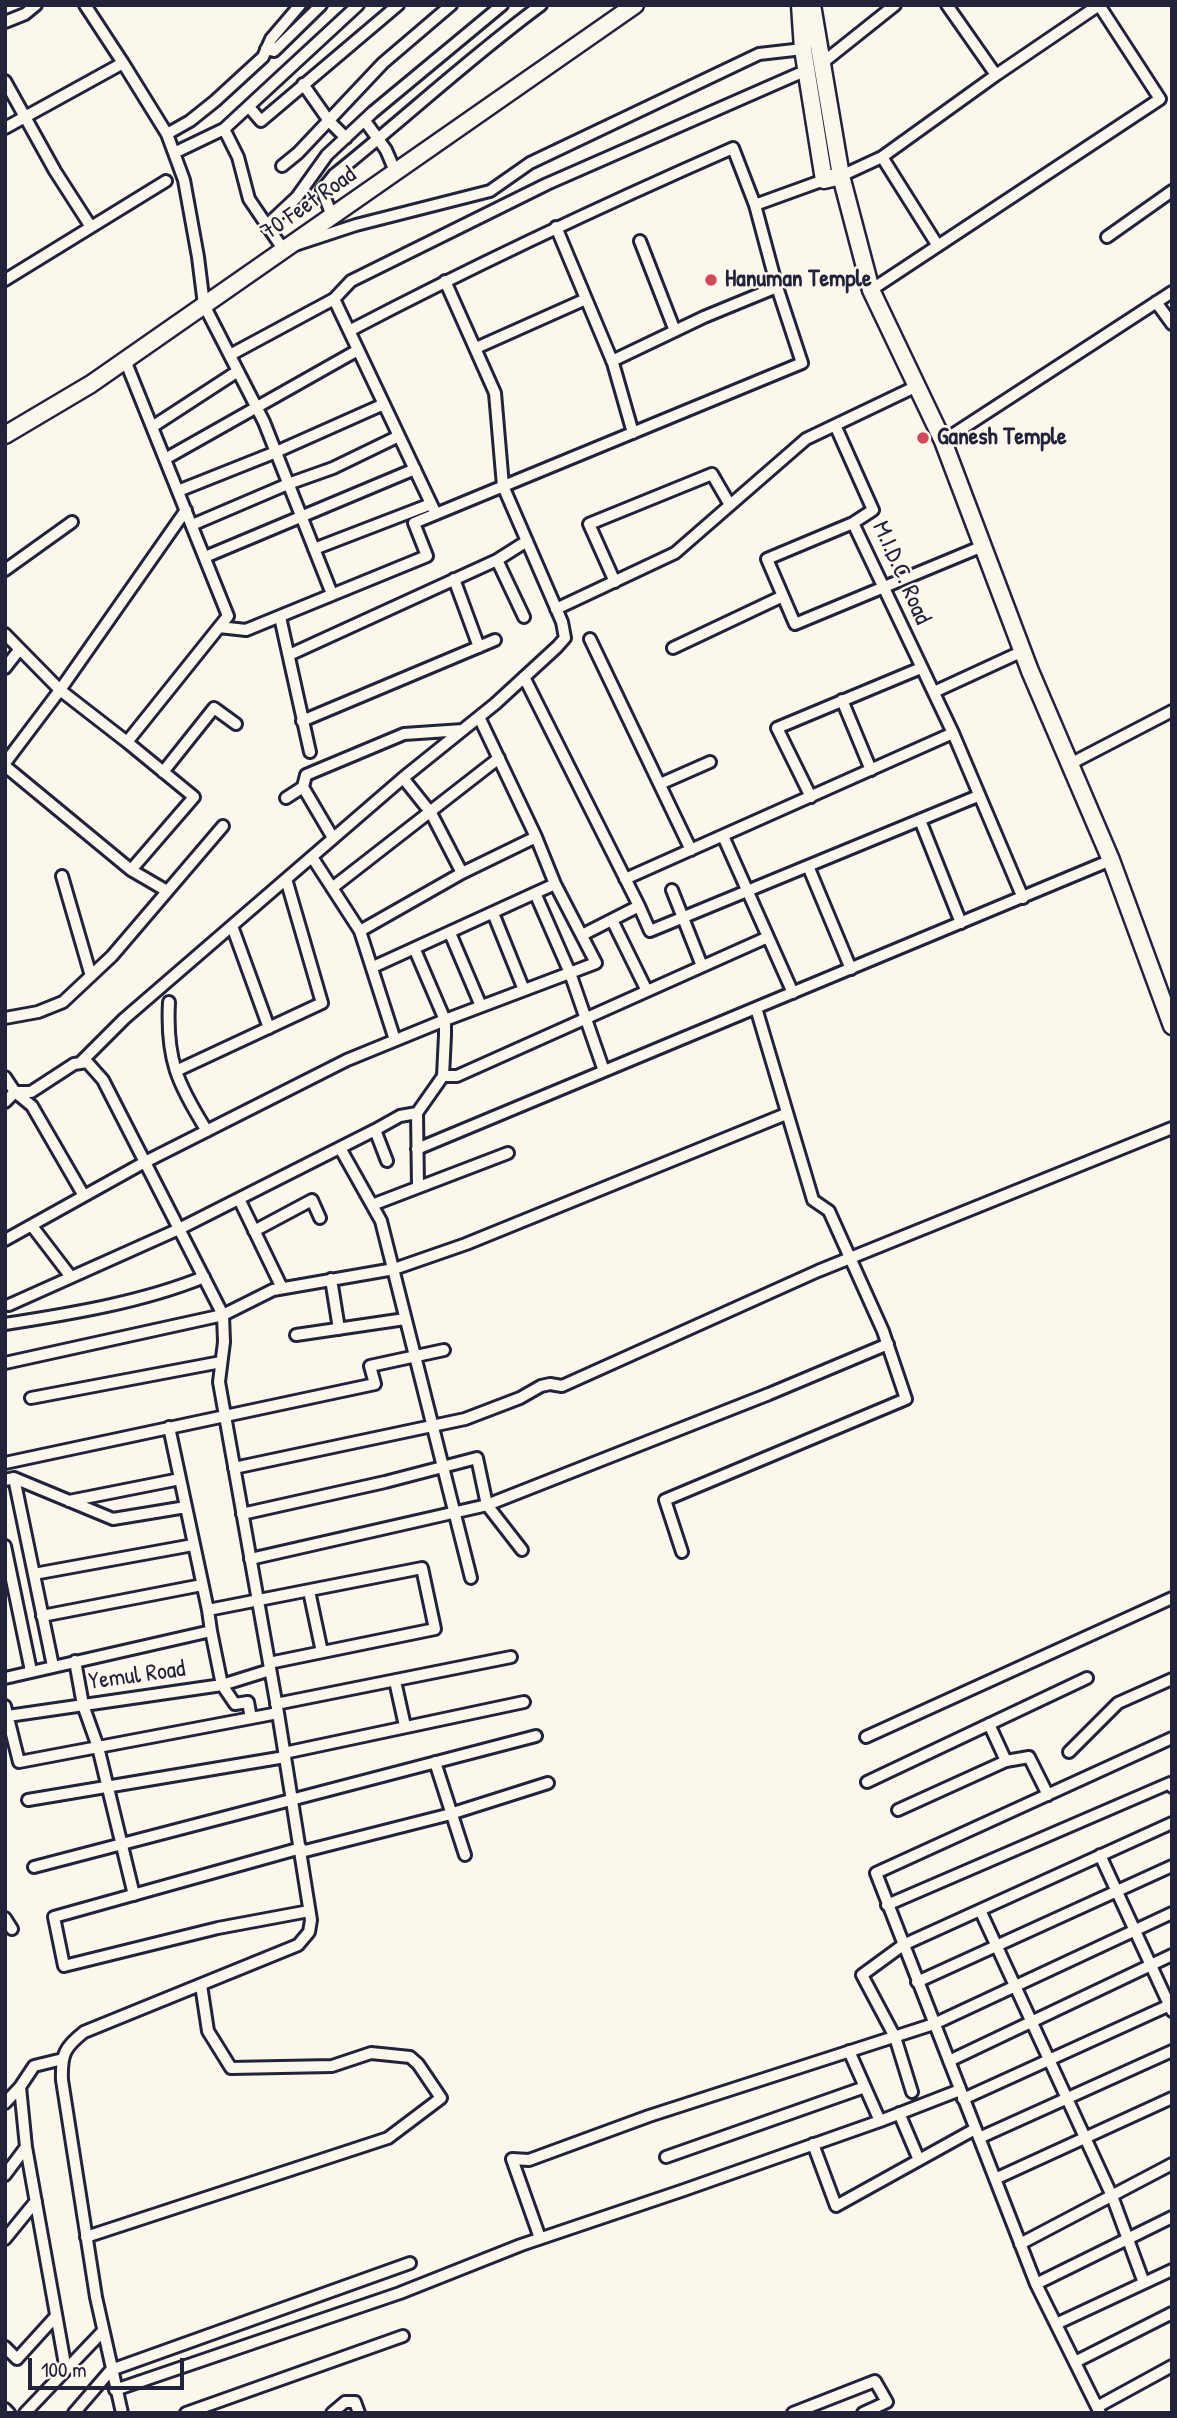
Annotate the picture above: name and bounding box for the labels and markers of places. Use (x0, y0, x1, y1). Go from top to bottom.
place label: Hanuman Temple (725, 266, 871, 294)
marker: Hanuman Temple (703, 272, 719, 288)
place label: Ganesh Temple (937, 424, 1066, 452)
marker: Ganesh Temple (915, 430, 931, 446)

